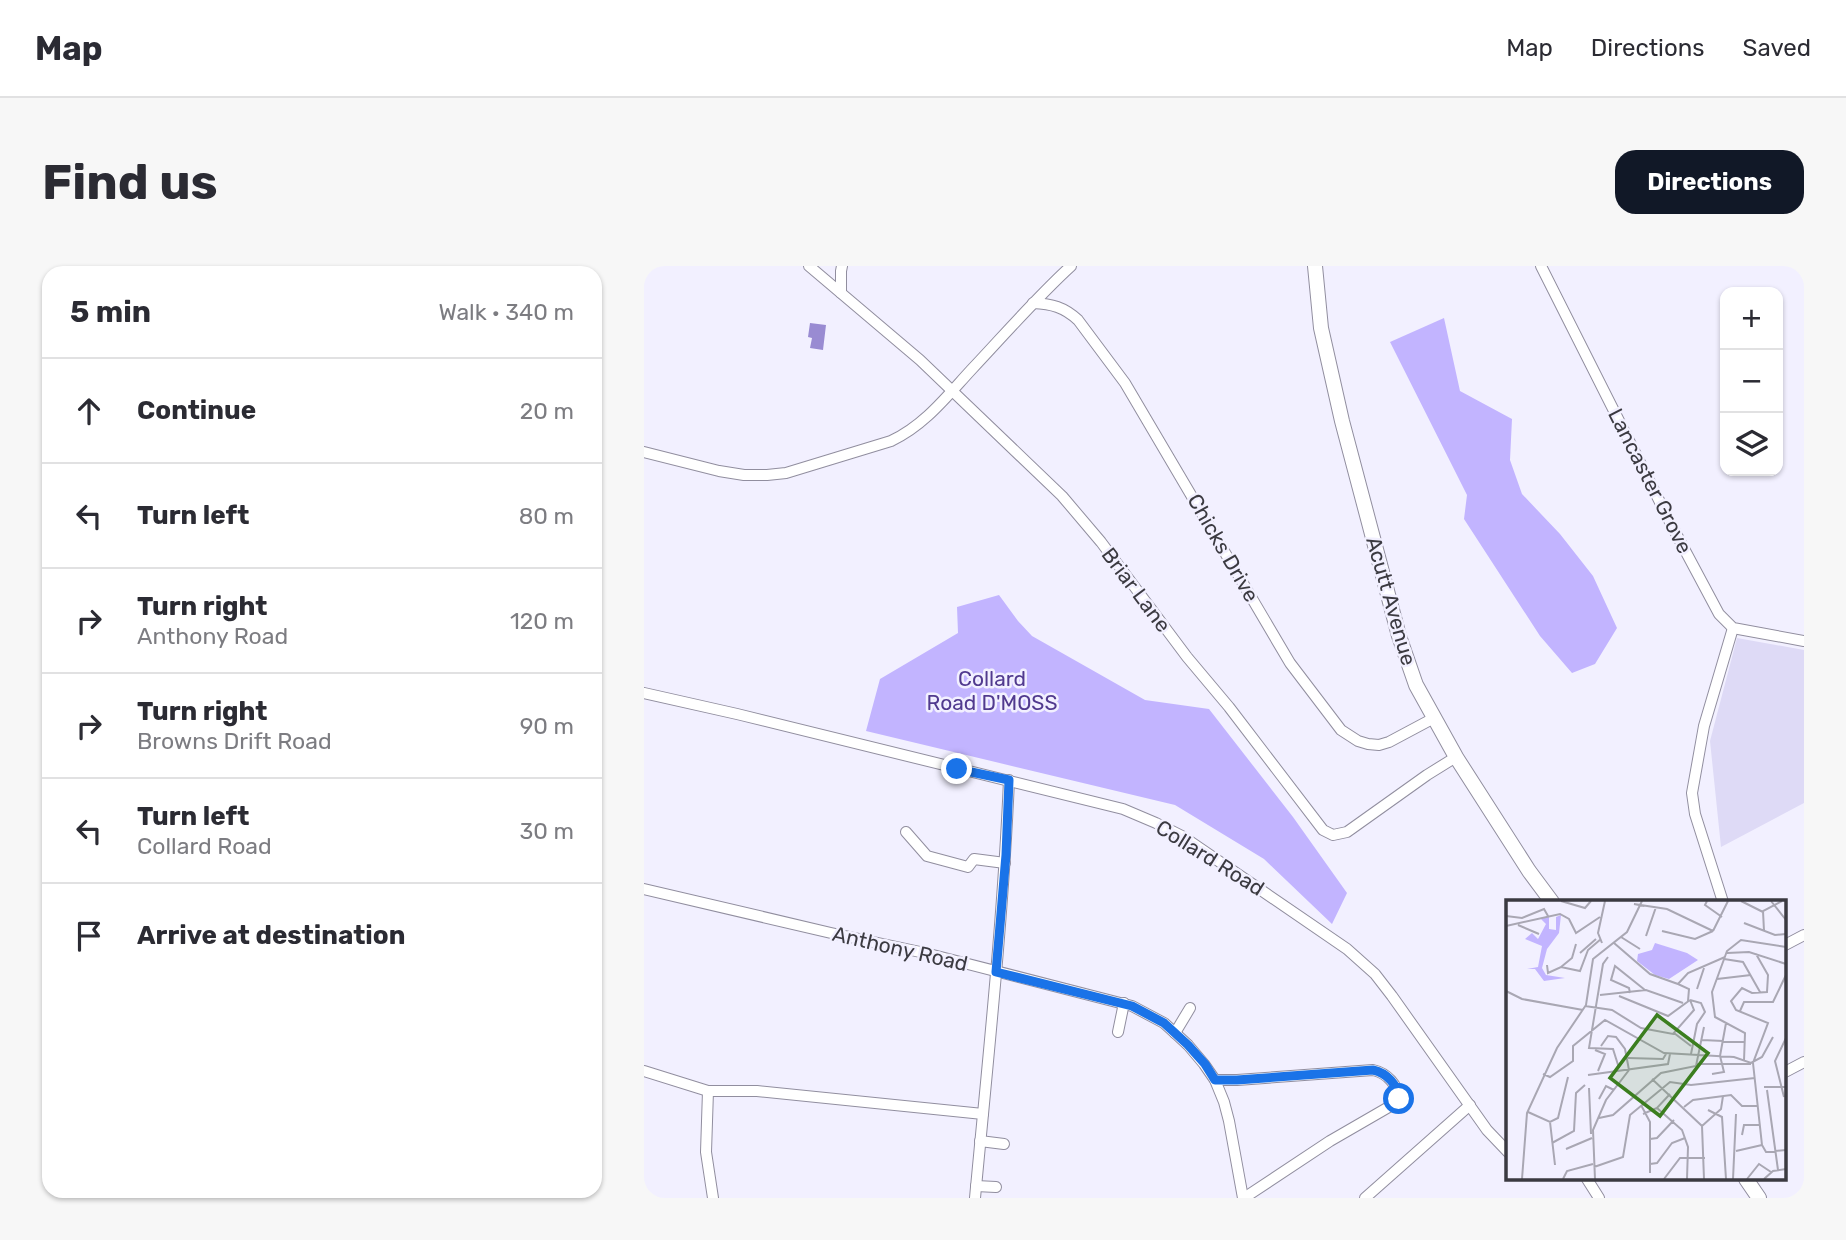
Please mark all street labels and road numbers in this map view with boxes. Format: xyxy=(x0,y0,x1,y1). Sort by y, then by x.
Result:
street label: Lancaster Grove xyxy=(1603,404,1698,557)
street label: Chicks Drive xyxy=(1182,489,1264,606)
street label: Acutt Avenue xyxy=(1361,534,1422,668)
street label: Briar Lane xyxy=(1097,543,1176,637)
street label: Collard Road xyxy=(1151,814,1269,901)
street label: Anthony Road xyxy=(830,921,970,976)

